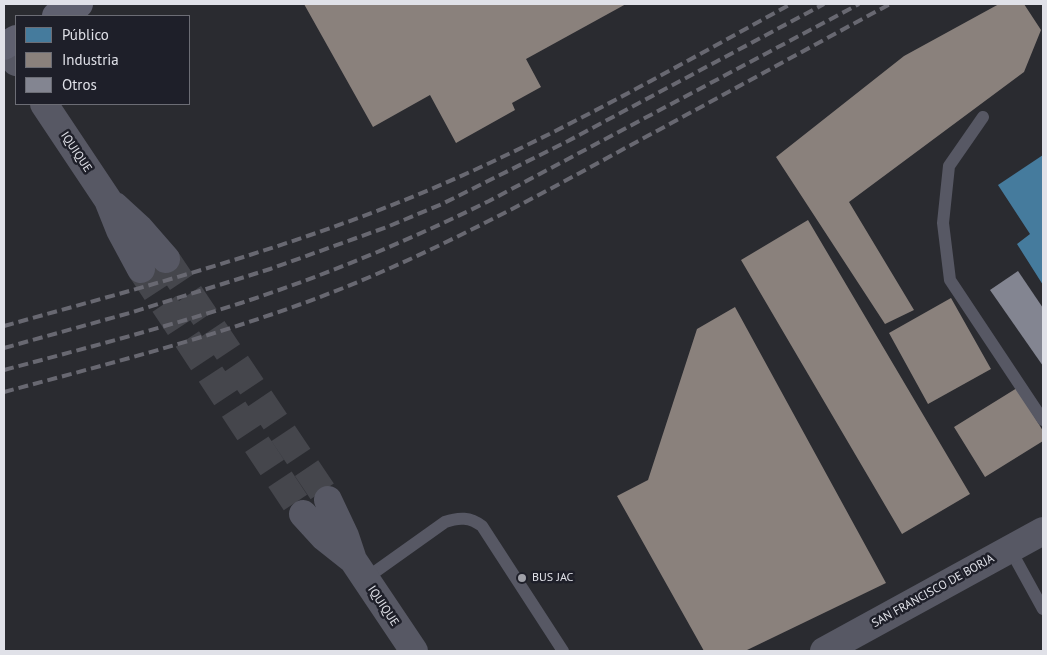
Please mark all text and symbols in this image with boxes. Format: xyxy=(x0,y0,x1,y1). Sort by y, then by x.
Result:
legend xyxy=(15,15,190,105)
text: Público xyxy=(62,25,109,44)
text: Industria xyxy=(62,50,119,69)
text: Otros xyxy=(62,75,97,94)
street label: IQUIQUE xyxy=(57,129,95,175)
street label: SAN FRANCISCO DE BORJA xyxy=(869,551,997,631)
place label: BUS JAC xyxy=(532,571,573,585)
marker: BUS JAC xyxy=(516,572,528,584)
street label: IQUIQUE xyxy=(364,583,402,629)

